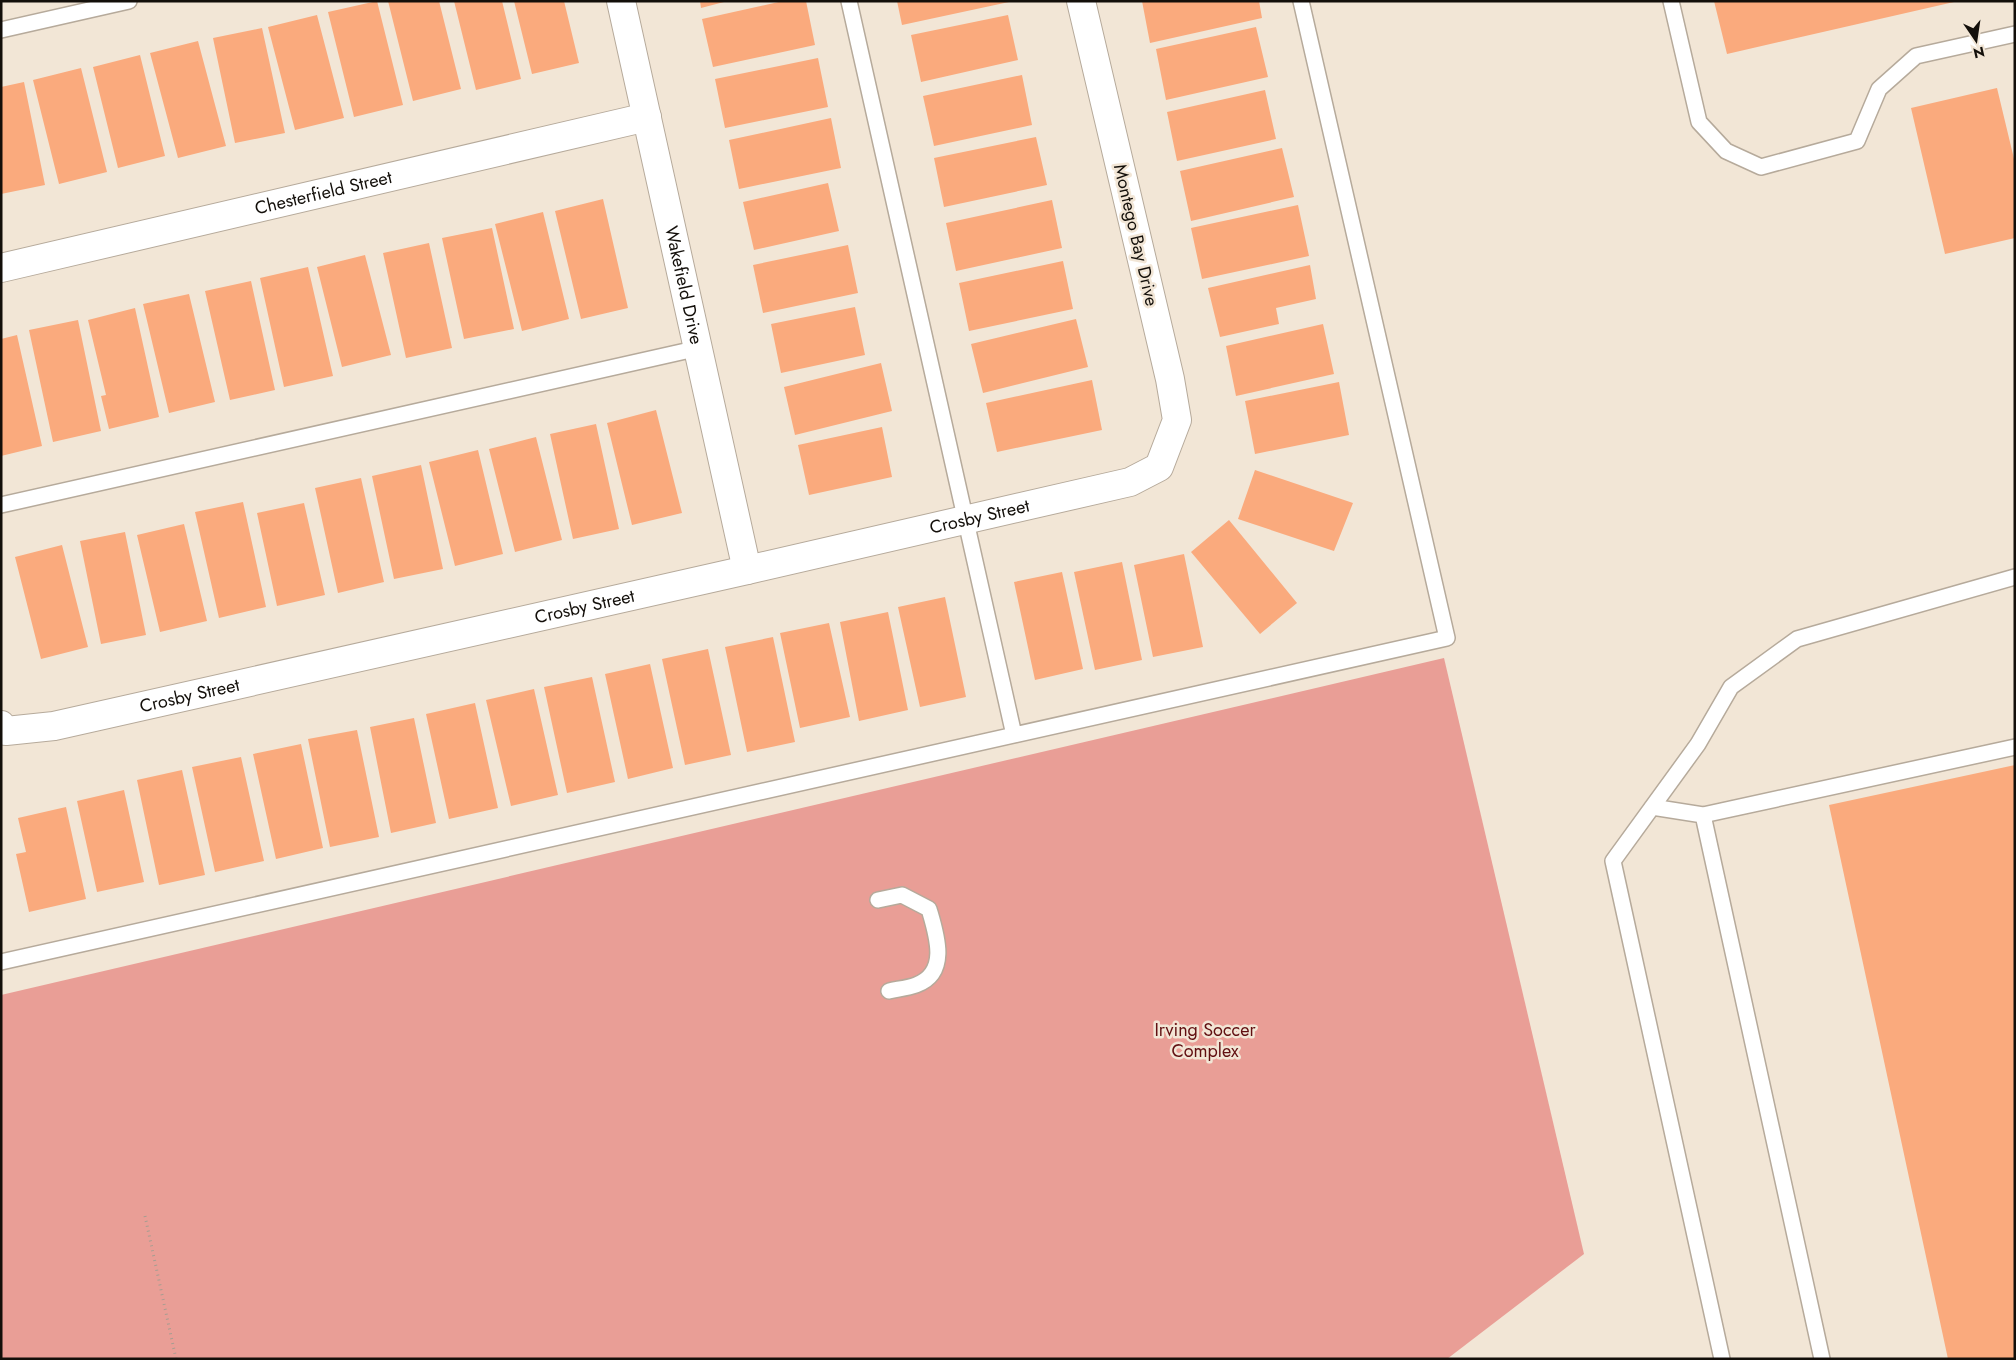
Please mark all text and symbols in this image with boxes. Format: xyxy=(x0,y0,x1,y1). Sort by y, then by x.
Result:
north arrow xyxy=(1951,15,2001,65)
text: N xyxy=(1971,42,1987,64)
street label: Montego Bay Drive xyxy=(1107,161,1165,309)
street label: Chesterfield Street xyxy=(252,164,395,221)
street label: Wakefield Drive xyxy=(658,223,710,347)
street label: Crosby Street xyxy=(927,492,1033,541)
street label: Crosby Street xyxy=(532,583,638,630)
street label: Crosby Street xyxy=(137,671,243,719)
park label: Irving Soccer Complex xyxy=(1154,1017,1256,1064)

